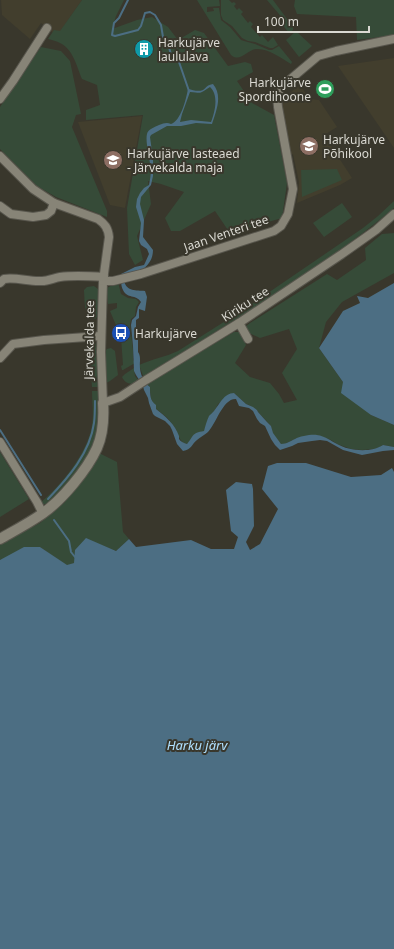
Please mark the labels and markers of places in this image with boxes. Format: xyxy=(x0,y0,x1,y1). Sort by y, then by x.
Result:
place label: Harkujärve laululava xyxy=(158,34,220,65)
building icon: Harkujärve laululava xyxy=(133,38,155,60)
place label: Harkujärve Spordihoone xyxy=(238,74,311,105)
sports icon: Harkujärve Spordihoone xyxy=(314,78,336,100)
place label: Harkujärve Põhikool xyxy=(323,131,385,162)
school or university icon: Harkujärve Põhikool xyxy=(298,135,320,157)
place label: Harkujärve lasteaed - Järvekalda maja xyxy=(127,145,240,176)
school or university icon: Harkujärve lasteaed - Järvekalda maja xyxy=(102,149,124,171)
bus stop icon: Harkujärve xyxy=(110,322,132,344)
place label: Harkujärve xyxy=(135,325,197,342)

